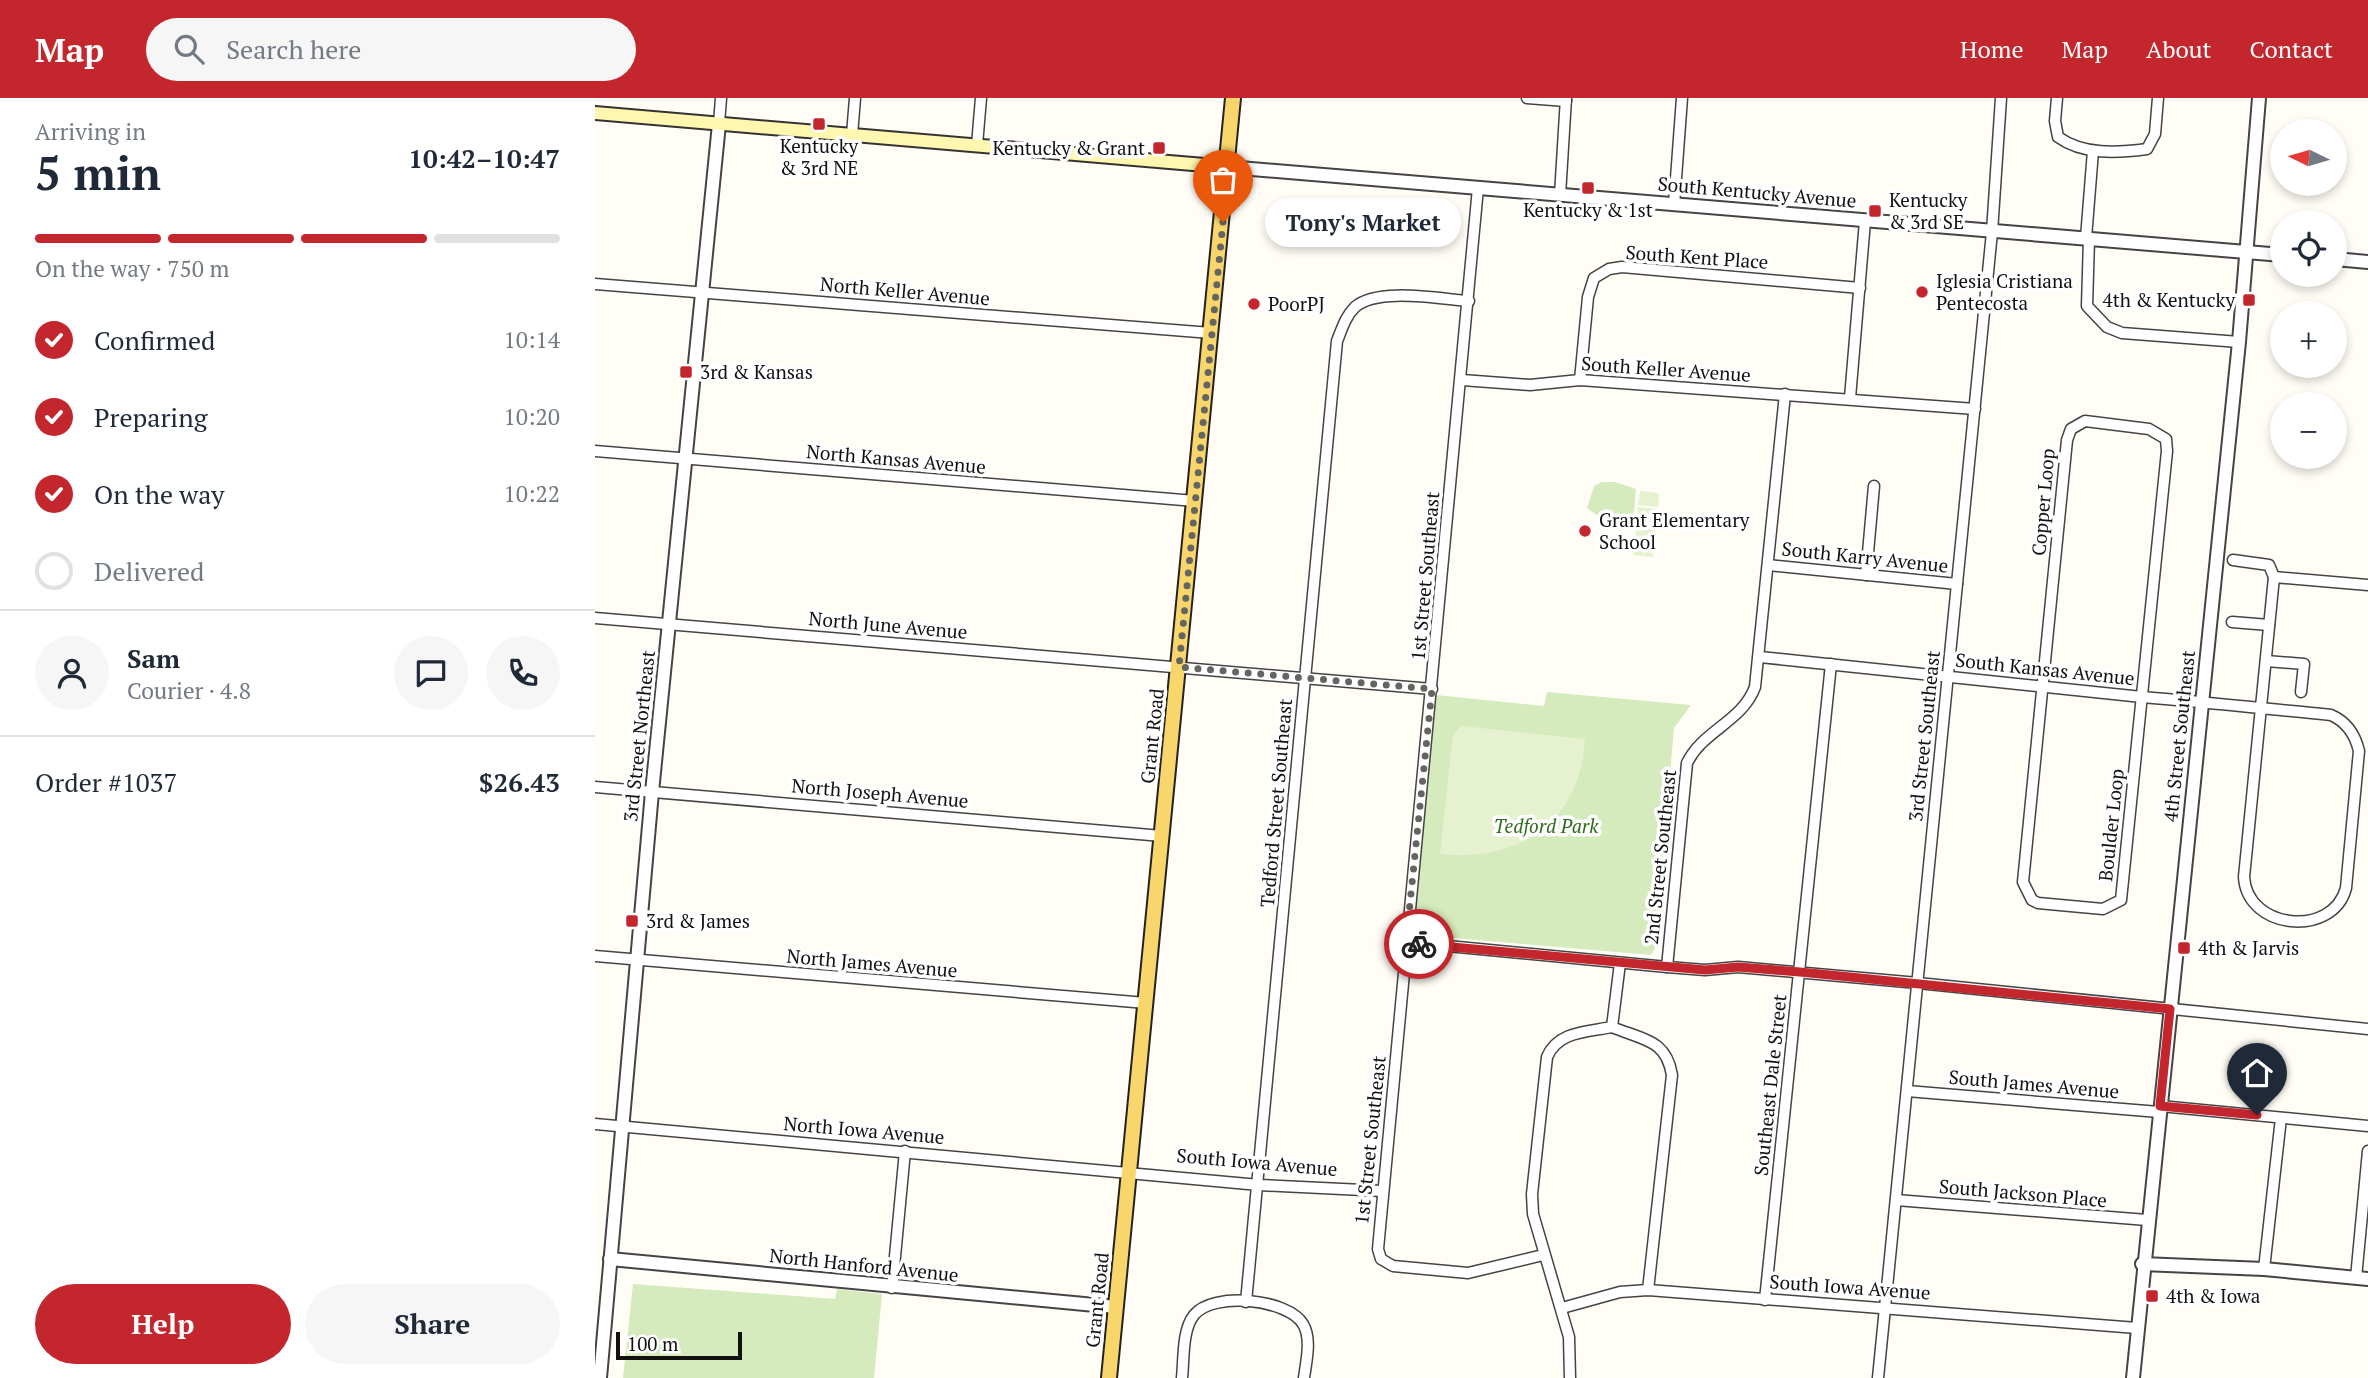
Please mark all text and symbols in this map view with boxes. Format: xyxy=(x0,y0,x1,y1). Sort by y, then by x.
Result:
search box xyxy=(146,18,636,81)
text: Map xyxy=(35,28,104,71)
icon: search xyxy=(170,30,208,68)
text: Search here xyxy=(226,32,361,66)
text: Home xyxy=(1960,33,2024,65)
text: Map xyxy=(2062,33,2108,65)
text: About xyxy=(2146,33,2212,65)
text: Contact xyxy=(2250,33,2333,65)
text: Arriving in xyxy=(35,116,146,147)
marker: Kentucky & 3rd NE xyxy=(811,116,827,132)
north arrow xyxy=(2270,119,2347,196)
map controls xyxy=(2270,119,2347,469)
place label: Kentucky & 3rd NE xyxy=(780,133,859,180)
place label: Kentucky & Grant xyxy=(993,135,1145,160)
marker: Kentucky & Grant xyxy=(1151,140,1167,156)
text: 10:42–10:47 xyxy=(408,141,560,175)
text: 5 min xyxy=(35,142,161,203)
pin xyxy=(1193,150,1253,222)
icon: bag xyxy=(1204,161,1242,199)
street label: South Kentucky Avenue xyxy=(1657,170,1857,213)
marker: Kentucky & 1st xyxy=(1580,180,1596,196)
place label: Kentucky & 3rd SE xyxy=(1889,187,1968,234)
place label: Kentucky & 1st xyxy=(1523,197,1653,222)
callout: Tony's Market xyxy=(1265,198,1461,246)
marker: Kentucky & 3rd SE xyxy=(1867,203,1883,219)
text: Tony's Market xyxy=(1285,207,1441,238)
button: locate xyxy=(2270,210,2347,287)
street label: South Kent Place xyxy=(1625,239,1769,274)
text: On the way · 750 m xyxy=(35,253,229,284)
place label: Iglesia Cristiana Pentecosta xyxy=(1936,268,2073,315)
street label: North Keller Avenue xyxy=(819,271,991,310)
marker: Iglesia Cristiana Pentecosta xyxy=(1914,284,1930,300)
place label: 4th & Kentucky xyxy=(2103,287,2235,312)
place label: PoorPJ xyxy=(1268,291,1325,316)
marker: 4th & Kentucky xyxy=(2241,292,2257,308)
marker: PoorPJ xyxy=(1246,296,1262,312)
button: + xyxy=(2270,301,2347,378)
icon: check xyxy=(35,321,73,359)
text: Confirmed xyxy=(94,323,215,357)
text: 10:14 xyxy=(503,324,560,355)
street label: South Keller Avenue xyxy=(1580,350,1752,387)
place label: 3rd & Kansas xyxy=(700,359,813,384)
marker: 3rd & Kansas xyxy=(678,364,694,380)
button: − xyxy=(2270,392,2347,469)
icon: check xyxy=(35,398,73,436)
text: Preparing xyxy=(94,400,207,434)
text: 10:20 xyxy=(503,401,560,432)
street label: North Kansas Avenue xyxy=(805,438,987,479)
street label: Copper Loop xyxy=(2025,447,2060,557)
icon: check xyxy=(35,475,73,513)
text: On the way xyxy=(94,477,225,511)
text: 10:22 xyxy=(503,478,560,509)
street label: 1st Street Southeast xyxy=(1405,490,1444,662)
place label: Grant Elementary School xyxy=(1599,507,1750,554)
marker: Grant Elementary School xyxy=(1577,523,1593,539)
street label: South Karry Avenue xyxy=(1781,535,1950,578)
text: Delivered xyxy=(94,554,204,588)
street label: North June Avenue xyxy=(808,605,968,644)
button: person xyxy=(35,636,109,710)
button: chat xyxy=(394,636,468,710)
button: phone xyxy=(486,636,560,710)
text: Sam xyxy=(127,641,180,675)
street label: South Kansas Avenue xyxy=(1954,647,2136,690)
street label: 3rd Street Northeast xyxy=(617,649,660,823)
street label: 3rd Street Southeast xyxy=(1902,649,1945,823)
street label: 4th Street Southeast xyxy=(2157,649,2200,823)
text: Courier · 4.8 xyxy=(127,675,251,706)
street label: Grant Road xyxy=(1134,687,1169,785)
street label: Tedford Street Southeast xyxy=(1254,698,1297,908)
text: Order #1037 xyxy=(35,765,177,799)
text: $26.43 xyxy=(479,765,560,799)
street label: Boulder Loop xyxy=(2092,767,2129,882)
street label: 2nd Street Southeast xyxy=(1638,768,1681,946)
street label: North Joseph Avenue xyxy=(790,772,970,813)
park label: Tedford Park xyxy=(1494,813,1599,838)
place label: 3rd & James xyxy=(646,908,750,933)
courier xyxy=(1384,909,1454,979)
marker: 3rd & James xyxy=(624,913,640,929)
icon: bike xyxy=(1400,925,1438,963)
place label: 4th & Jarvis xyxy=(2198,935,2299,960)
marker: 4th & Jarvis xyxy=(2176,940,2192,956)
street label: North James Avenue xyxy=(786,943,958,982)
street label: Southeast Dale Street xyxy=(1748,993,1791,1177)
pin xyxy=(2227,1043,2287,1115)
street label: 1st Street Southeast xyxy=(1348,1054,1391,1226)
icon: home xyxy=(2238,1054,2276,1092)
street label: South James Avenue xyxy=(1948,1064,2120,1103)
street label: North Iowa Avenue xyxy=(783,1110,946,1149)
street label: South Iowa Avenue xyxy=(1176,1142,1338,1181)
street label: South Jackson Place xyxy=(1938,1173,2108,1212)
street label: North Hanford Avenue xyxy=(768,1242,960,1287)
street label: Grant Road xyxy=(1079,1251,1114,1349)
street label: South Iowa Avenue xyxy=(1769,1268,1931,1305)
place label: 4th & Iowa xyxy=(2166,1283,2261,1308)
button: Help xyxy=(35,1284,291,1364)
button: Share xyxy=(305,1284,560,1364)
marker: 4th & Iowa xyxy=(2144,1288,2160,1304)
scale bar xyxy=(616,1329,742,1361)
text: 100 m xyxy=(627,1331,678,1356)

